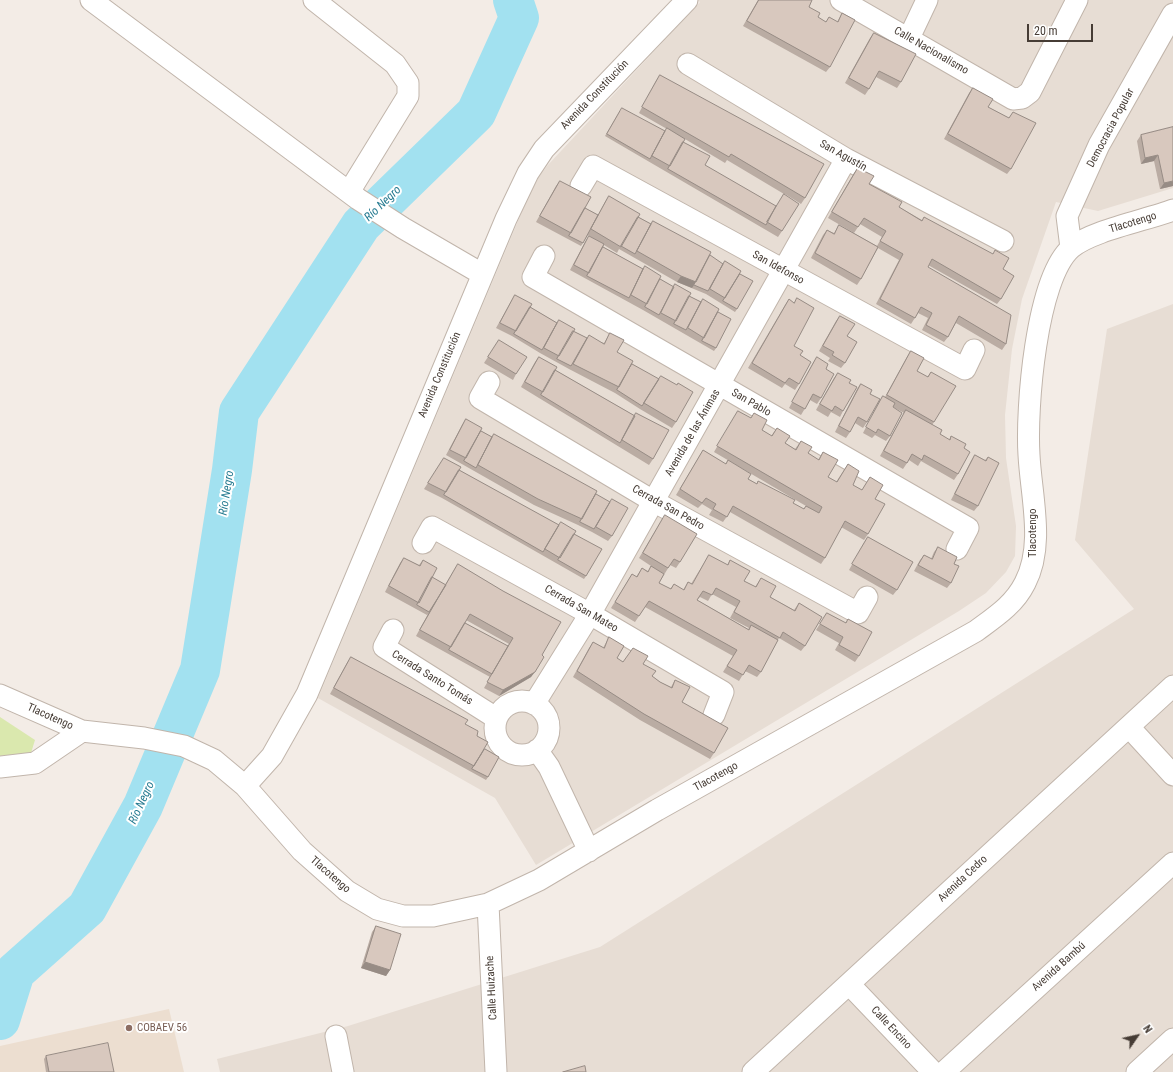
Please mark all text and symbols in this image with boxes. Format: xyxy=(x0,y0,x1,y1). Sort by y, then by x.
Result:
scale bar xyxy=(1029,16,1095,42)
street label: Calle Nacionalismo xyxy=(891,24,971,78)
text: 20 m xyxy=(1034,24,1058,38)
street label: Avenida Constitución xyxy=(558,57,632,133)
street label: Democracia Popular xyxy=(1085,86,1137,170)
street label: San Agustín xyxy=(817,138,869,174)
water label: Río Negro xyxy=(362,183,404,225)
street label: Tlacotengo xyxy=(1108,210,1158,236)
street label: San Idefonso xyxy=(750,248,806,288)
street label: Avenida Constitución xyxy=(416,330,464,420)
street label: San Pablo xyxy=(729,386,773,420)
street label: Avenida de las Ánimas xyxy=(663,387,723,479)
water label: Río Negro xyxy=(216,470,238,516)
street label: Cerrada San Pedro xyxy=(630,483,706,533)
street label: Tlacotengo xyxy=(1026,509,1040,557)
street label: Cerrada San Mateo xyxy=(542,583,620,635)
street label: Cerrada Santo Tomás xyxy=(389,648,475,708)
street label: Tlacotengo xyxy=(25,701,75,733)
street label: Tlacotengo xyxy=(691,759,741,795)
water label: Río Negro xyxy=(126,779,158,827)
street label: Avenida Cedro xyxy=(936,853,990,905)
street label: Tlacotengo xyxy=(307,854,353,896)
street label: Avenida Bambú xyxy=(1030,940,1088,994)
street label: Calle Huizache xyxy=(484,955,500,1021)
street label: Calle Encino xyxy=(868,1004,914,1052)
north arrow xyxy=(1117,1016,1157,1056)
place label: COBAEV 56 xyxy=(137,1021,187,1035)
marker: COBAEV 56 xyxy=(124,1023,134,1033)
text: N xyxy=(1140,1023,1155,1035)

